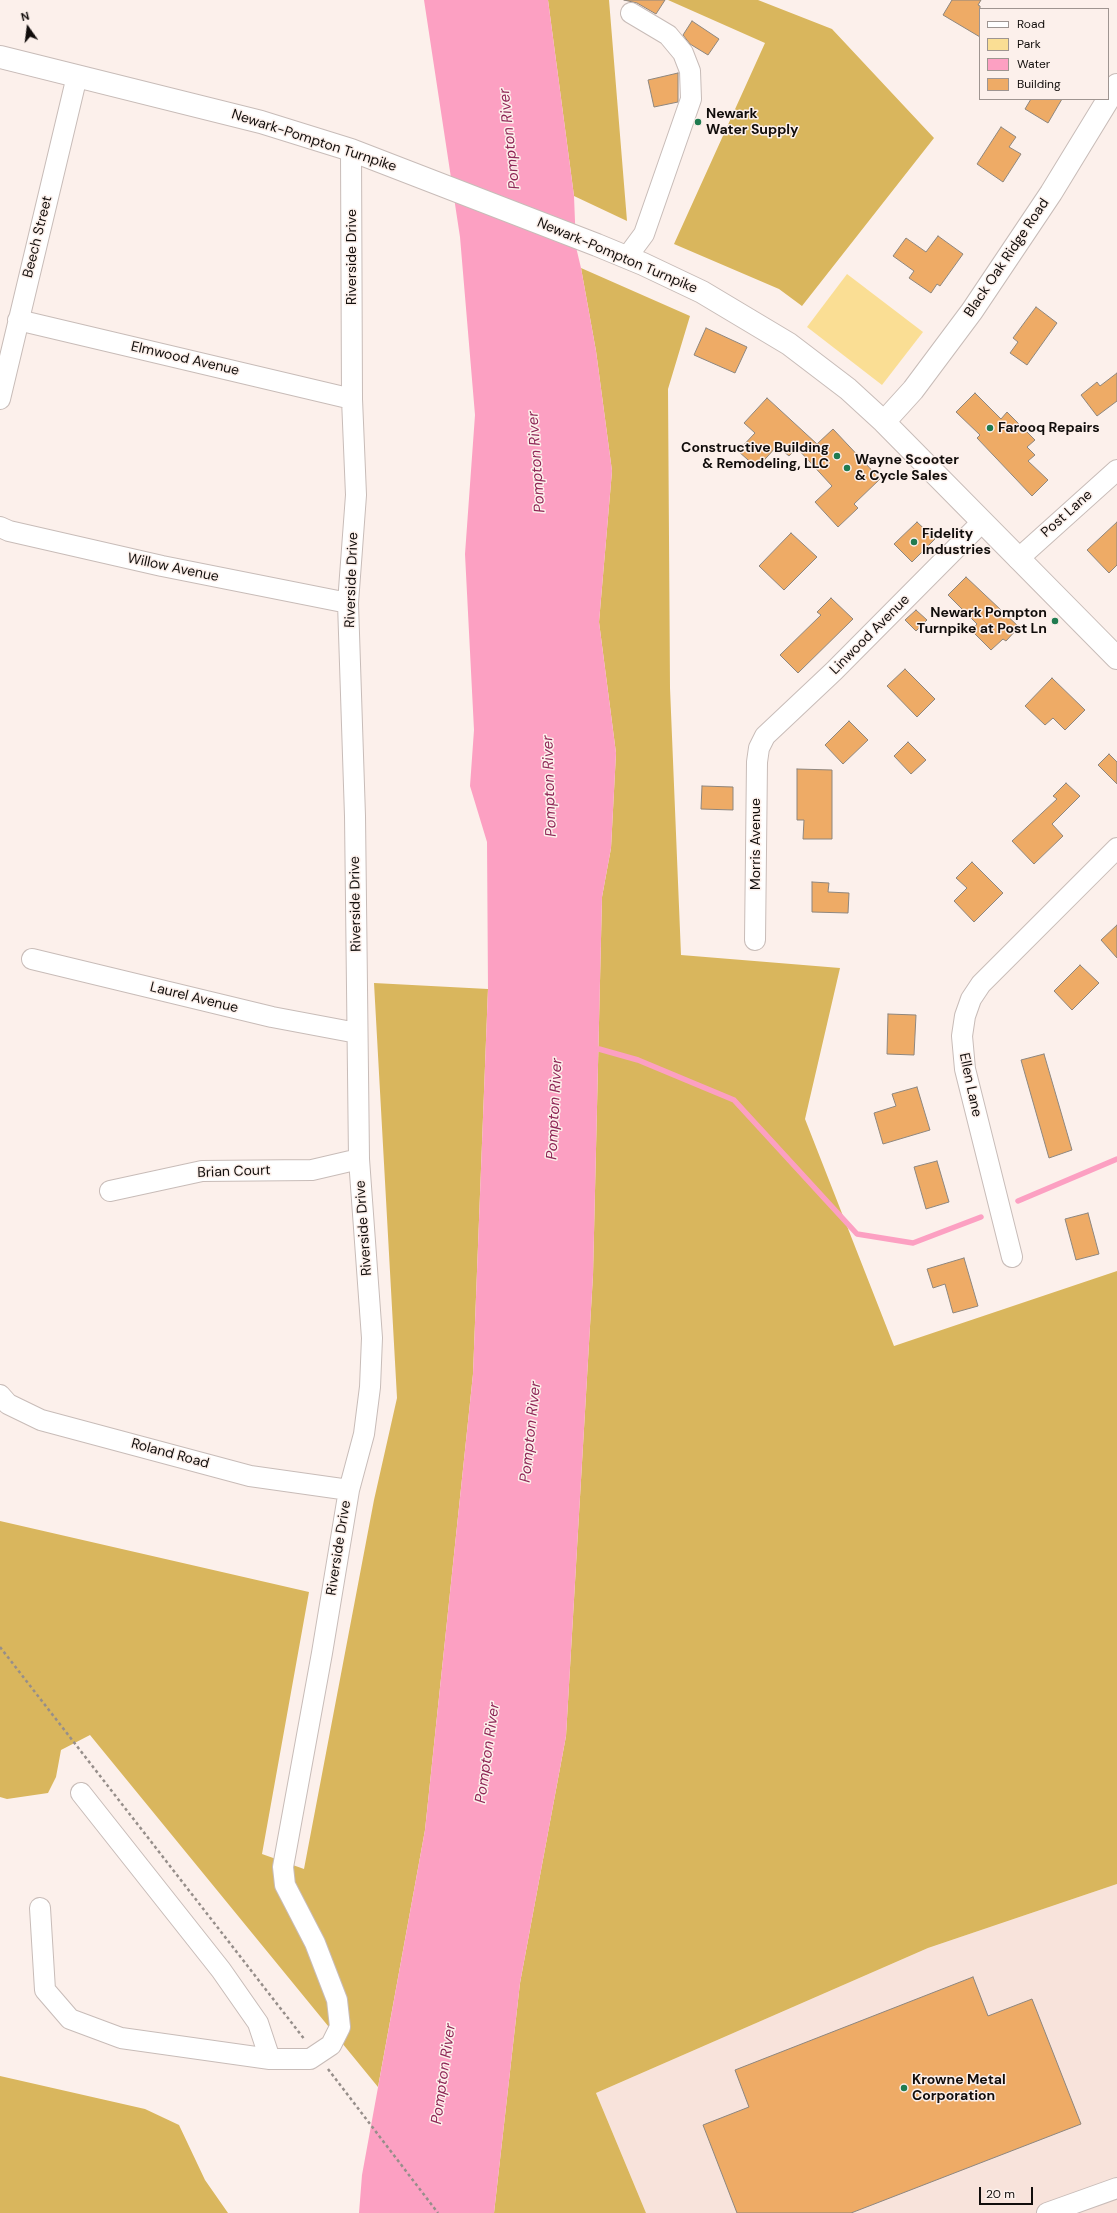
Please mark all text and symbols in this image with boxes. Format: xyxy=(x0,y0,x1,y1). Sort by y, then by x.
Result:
north arrow xyxy=(8,8,48,48)
legend xyxy=(979,8,1109,100)
text: N xyxy=(20,9,31,24)
text: Road xyxy=(1017,16,1045,32)
text: Park xyxy=(1017,36,1041,52)
text: Water xyxy=(1017,56,1050,72)
text: Building xyxy=(1017,76,1061,92)
water label: Pompton River xyxy=(496,88,524,190)
street label: Newark-Pompton Turnpike xyxy=(229,106,399,176)
place label: Newark Water Supply xyxy=(706,106,798,138)
marker: Newark Water Supply xyxy=(693,117,703,127)
street label: Beech Street xyxy=(20,194,56,280)
street label: Black Oak Ridge Road xyxy=(961,195,1053,321)
street label: Riverside Drive xyxy=(344,209,360,305)
street label: Newark-Pompton Turnpike xyxy=(534,215,700,297)
street label: Elmwood Avenue xyxy=(129,338,241,380)
water label: Pompton River xyxy=(524,411,550,513)
place label: Farooq Repairs xyxy=(998,420,1100,436)
marker: Farooq Repairs xyxy=(985,423,995,433)
place label: Constructive Building & Remodeling, LLC xyxy=(681,440,829,472)
marker: Constructive Building & Remodeling, LLC xyxy=(832,451,842,461)
place label: Wayne Scooter & Cycle Sales xyxy=(855,452,959,484)
marker: Wayne Scooter & Cycle Sales xyxy=(842,463,852,473)
street label: Post Lane xyxy=(1038,487,1096,541)
place label: Fidelity Industries xyxy=(922,526,991,558)
street label: Riverside Drive xyxy=(342,532,362,628)
marker: Fidelity Industries xyxy=(909,537,919,547)
street label: Willow Avenue xyxy=(126,550,220,586)
street label: Linwood Avenue xyxy=(827,592,913,678)
place label: Newark Pompton Turnpike at Post Ln xyxy=(917,605,1047,638)
marker: Newark Pompton Turnpike at Post Ln xyxy=(1050,616,1060,626)
water label: Pompton River xyxy=(539,735,561,837)
street label: Morris Avenue xyxy=(748,798,764,890)
street label: Riverside Drive xyxy=(347,856,365,952)
street label: Laurel Avenue xyxy=(148,979,240,1017)
street label: Ellen Lane xyxy=(955,1052,985,1118)
water label: Pompton River xyxy=(543,1058,567,1160)
street label: Brian Court xyxy=(197,1162,271,1182)
street label: Riverside Drive xyxy=(352,1180,376,1276)
water label: Pompton River xyxy=(517,1381,545,1483)
street label: Roland Road xyxy=(129,1436,211,1472)
street label: Riverside Drive xyxy=(323,1499,355,1597)
water label: Pompton River xyxy=(472,1701,504,1805)
water label: Pompton River xyxy=(428,2022,460,2126)
place label: Krowne Metal Corporation xyxy=(912,2072,1006,2104)
marker: Krowne Metal Corporation xyxy=(899,2083,909,2093)
scale bar xyxy=(981,2179,1035,2205)
text: 20 m xyxy=(986,2186,1015,2202)

